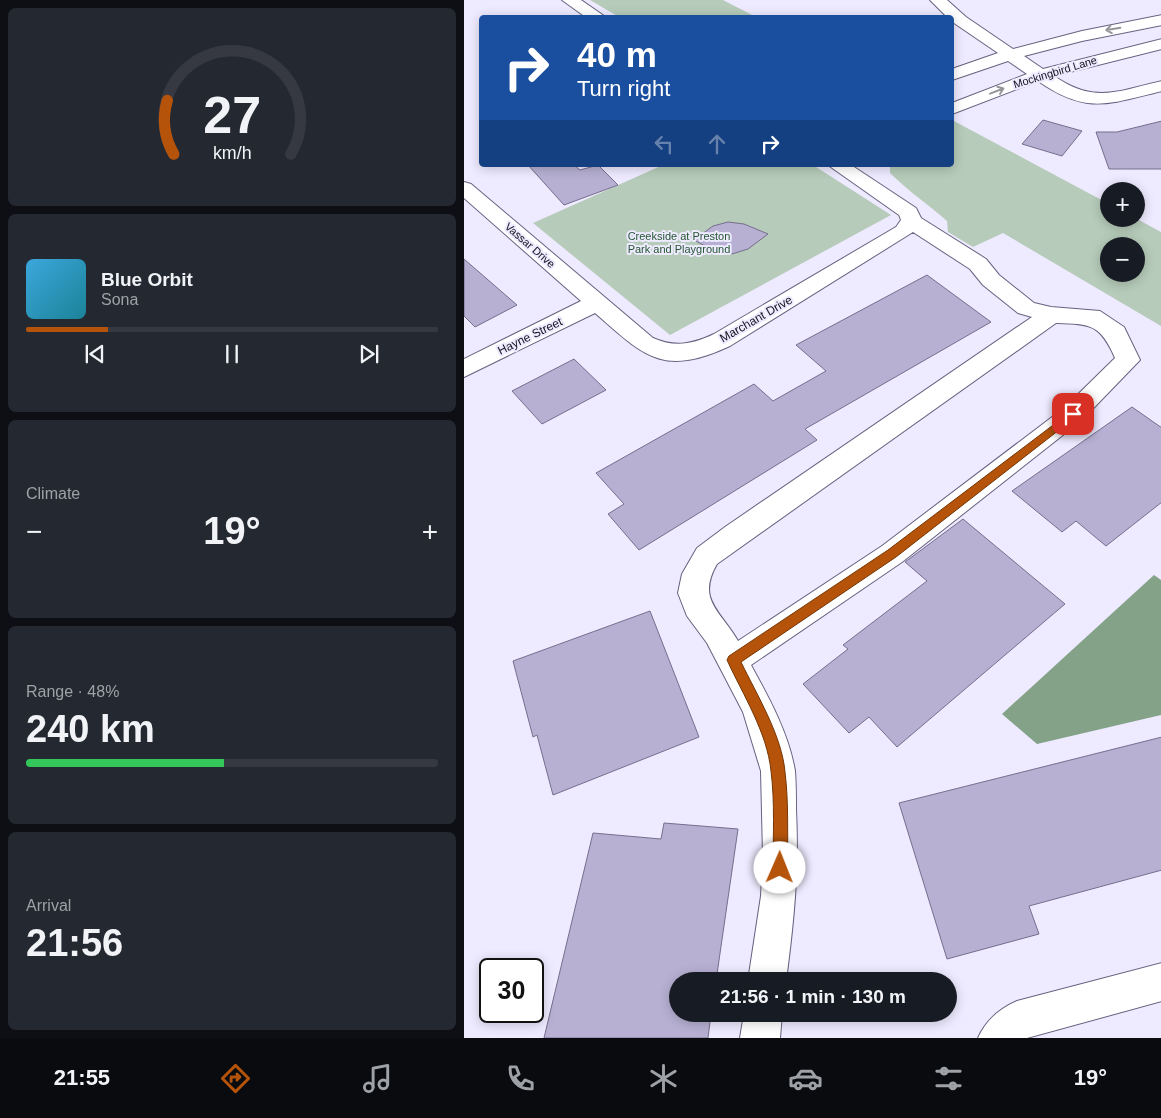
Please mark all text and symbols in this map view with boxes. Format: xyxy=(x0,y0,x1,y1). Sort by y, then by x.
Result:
one-way arrow xyxy=(1106,24,1122,34)
icon: right xyxy=(494,35,559,100)
text: 40 m xyxy=(577,35,657,74)
street label: Mockingbird Lane xyxy=(1012,54,1098,90)
text: Turn right xyxy=(577,76,670,101)
text: 27 xyxy=(203,86,261,144)
one-way arrow xyxy=(989,86,1004,95)
icon: left xyxy=(650,130,678,158)
icon: ahead xyxy=(703,130,731,158)
icon: right xyxy=(756,130,784,158)
text: km/h xyxy=(213,143,251,163)
map controls xyxy=(1100,182,1145,282)
button: + xyxy=(1100,182,1145,227)
street label: Vassar Drive xyxy=(503,220,557,270)
park label: Creekside at Preston Park and Playground xyxy=(628,230,730,255)
button: − xyxy=(1100,237,1145,282)
text: Blue Orbit xyxy=(101,269,193,290)
text: Sona xyxy=(101,291,138,308)
street label: Marchant Drive xyxy=(717,292,795,345)
street label: Hayne Street xyxy=(495,314,565,358)
icon: previous xyxy=(81,340,109,368)
icon: pause xyxy=(218,340,246,368)
icon: next xyxy=(355,340,383,368)
pin xyxy=(1052,393,1094,435)
icon: arrive xyxy=(1059,400,1087,428)
text: Climate xyxy=(26,485,80,502)
text: 19° xyxy=(203,510,261,552)
text: − xyxy=(26,516,42,547)
text: + xyxy=(422,516,438,547)
text: Range · 48% xyxy=(26,683,119,700)
text: 240 km xyxy=(26,708,155,750)
position arrow xyxy=(753,841,805,893)
text: Arrival xyxy=(26,897,71,914)
text: 21:56 xyxy=(26,922,123,964)
speed limit sign: 30 xyxy=(479,958,544,1023)
text: 21:56 · 1 min · 130 m xyxy=(720,986,906,1007)
icon: directions xyxy=(218,1061,253,1096)
icon: music xyxy=(360,1061,395,1096)
icon: phone xyxy=(503,1061,538,1096)
icon: climate xyxy=(646,1061,681,1096)
icon: car xyxy=(788,1061,823,1096)
icon: filters xyxy=(931,1061,966,1096)
text: 21:55 xyxy=(54,1065,110,1090)
text: 19° xyxy=(1074,1065,1107,1090)

